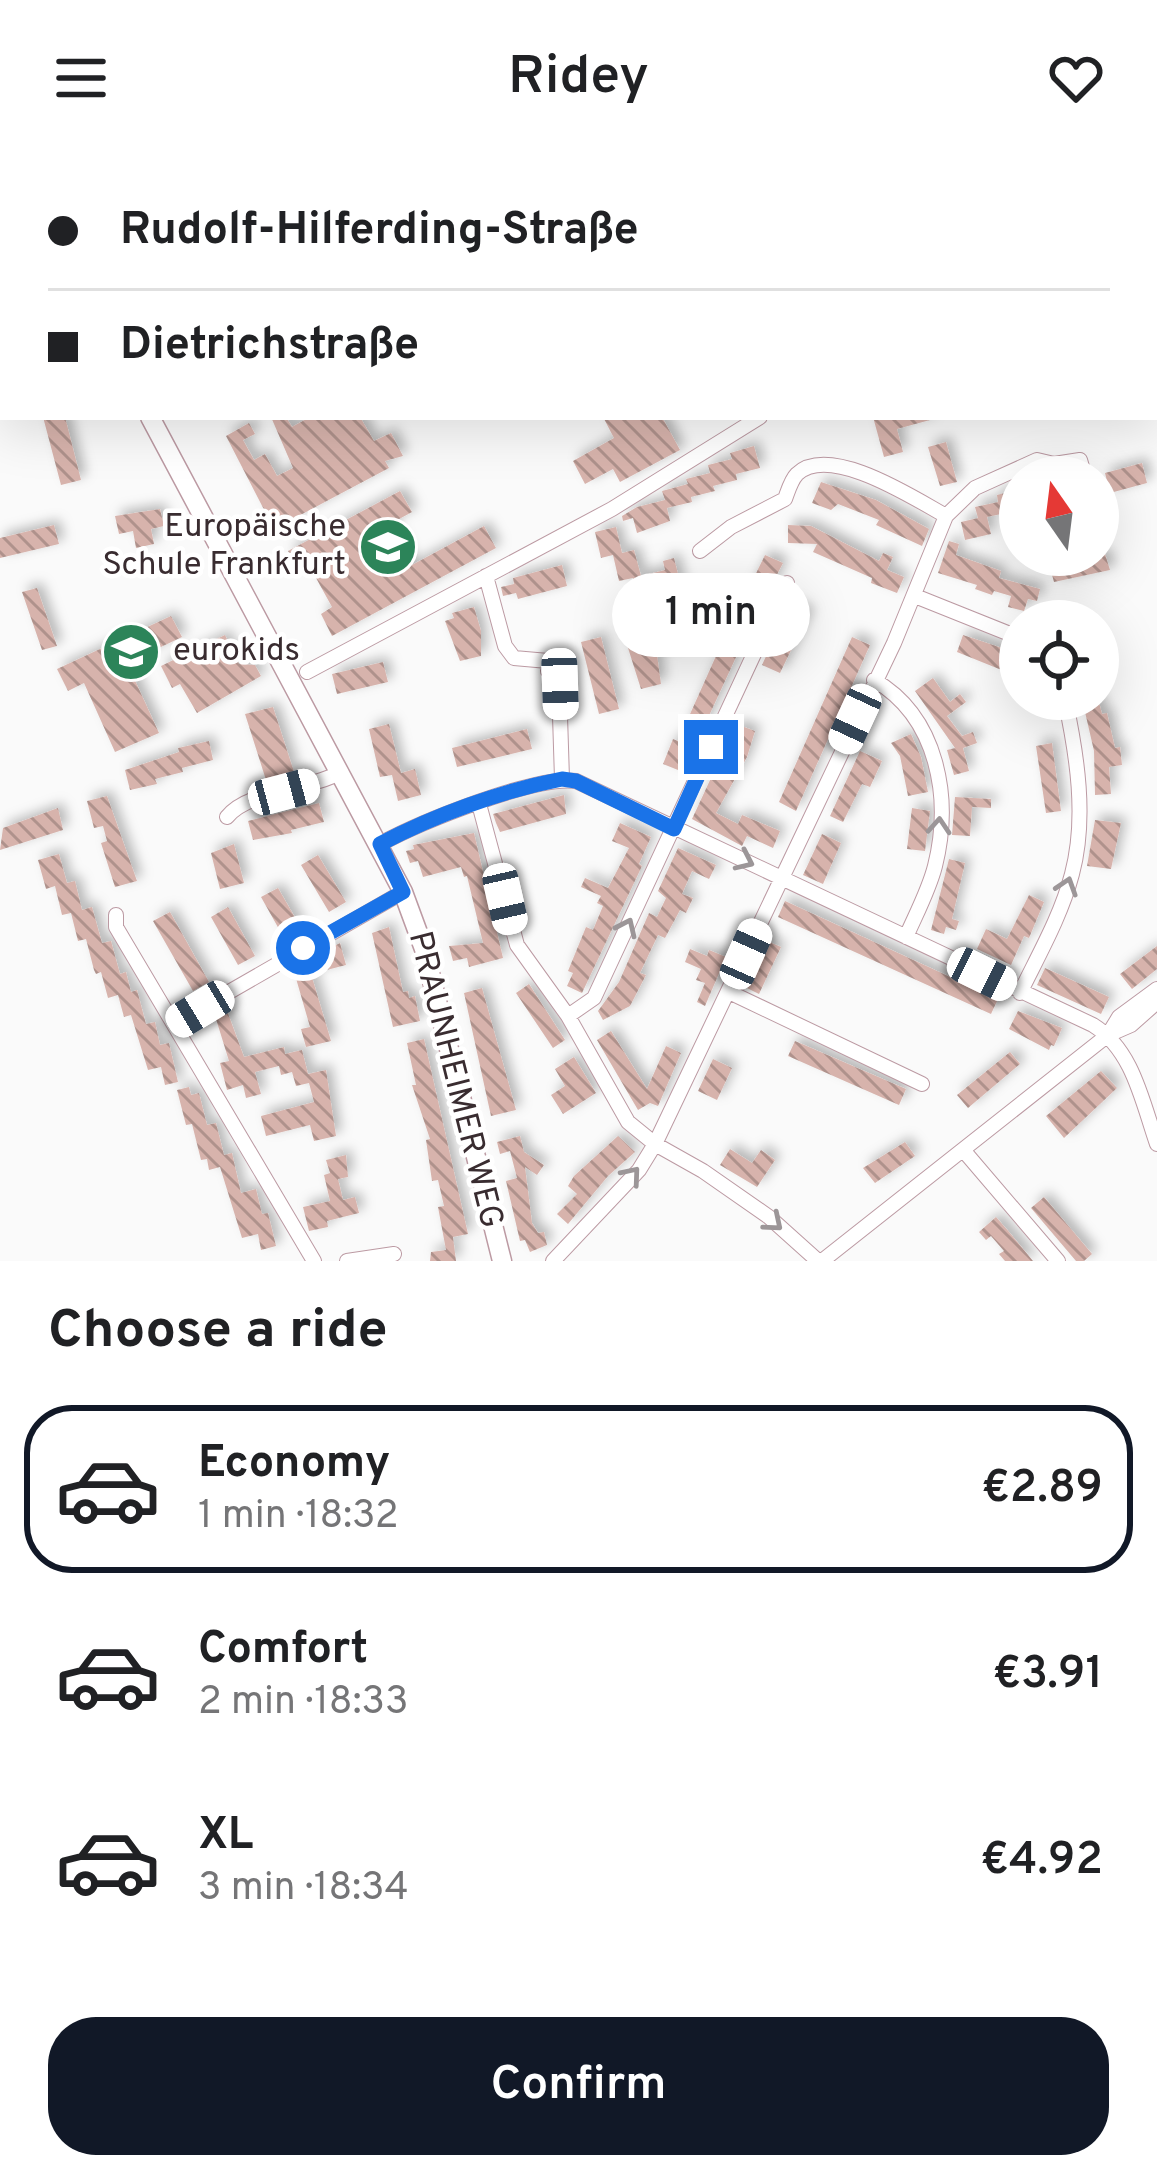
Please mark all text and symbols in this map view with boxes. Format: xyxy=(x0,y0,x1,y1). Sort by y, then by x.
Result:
text: Ridey xyxy=(508,44,649,113)
icon: menu xyxy=(48,45,114,111)
icon: heart xyxy=(1043,45,1109,111)
text: Rudolf-Hilferding-Straße xyxy=(120,203,639,260)
text: Dietrichstraße xyxy=(120,318,419,375)
north arrow xyxy=(999,456,1119,576)
map controls xyxy=(999,456,1119,720)
place label: Europäische Schule Frankfurt xyxy=(102,507,346,587)
school or university icon: Europäische Schule Frankfurt xyxy=(357,516,419,578)
callout: 1 min xyxy=(612,573,810,657)
text: 1 min xyxy=(665,590,757,639)
button: locate xyxy=(999,600,1119,720)
school or university icon: eurokids xyxy=(100,621,162,683)
place label: eurokids xyxy=(173,631,300,673)
car xyxy=(541,647,579,721)
car xyxy=(823,679,887,759)
route end xyxy=(684,720,738,774)
car xyxy=(245,765,323,819)
one-way arrow xyxy=(926,816,951,835)
one-way arrow xyxy=(732,847,754,870)
car xyxy=(479,860,531,938)
one-way arrow xyxy=(1053,876,1078,897)
car xyxy=(715,914,777,994)
one-way arrow xyxy=(613,918,636,940)
route start xyxy=(276,921,330,975)
street label: PRAUNHEIMER WEG xyxy=(397,927,511,1233)
car xyxy=(942,942,1022,1006)
car xyxy=(160,975,240,1043)
one-way arrow xyxy=(618,1167,640,1189)
one-way arrow xyxy=(760,1208,782,1230)
text: Choose a ride xyxy=(48,1298,388,1367)
icon: car xyxy=(54,1435,162,1543)
text: Economy xyxy=(198,1436,390,1493)
text: €2.89 xyxy=(981,1461,1103,1518)
text: 1 min · 18:32 xyxy=(198,1493,399,1542)
icon: car xyxy=(54,1621,162,1729)
text: Comfort xyxy=(198,1622,368,1679)
text: €3.91 xyxy=(993,1647,1103,1704)
text: 2 min · 18:33 xyxy=(198,1679,408,1728)
icon: car xyxy=(54,1807,162,1915)
text: XL xyxy=(198,1808,253,1865)
text: €4.92 xyxy=(981,1833,1103,1890)
text: 3 min · 18:34 xyxy=(198,1865,409,1914)
button: Confirm xyxy=(48,2017,1109,2155)

